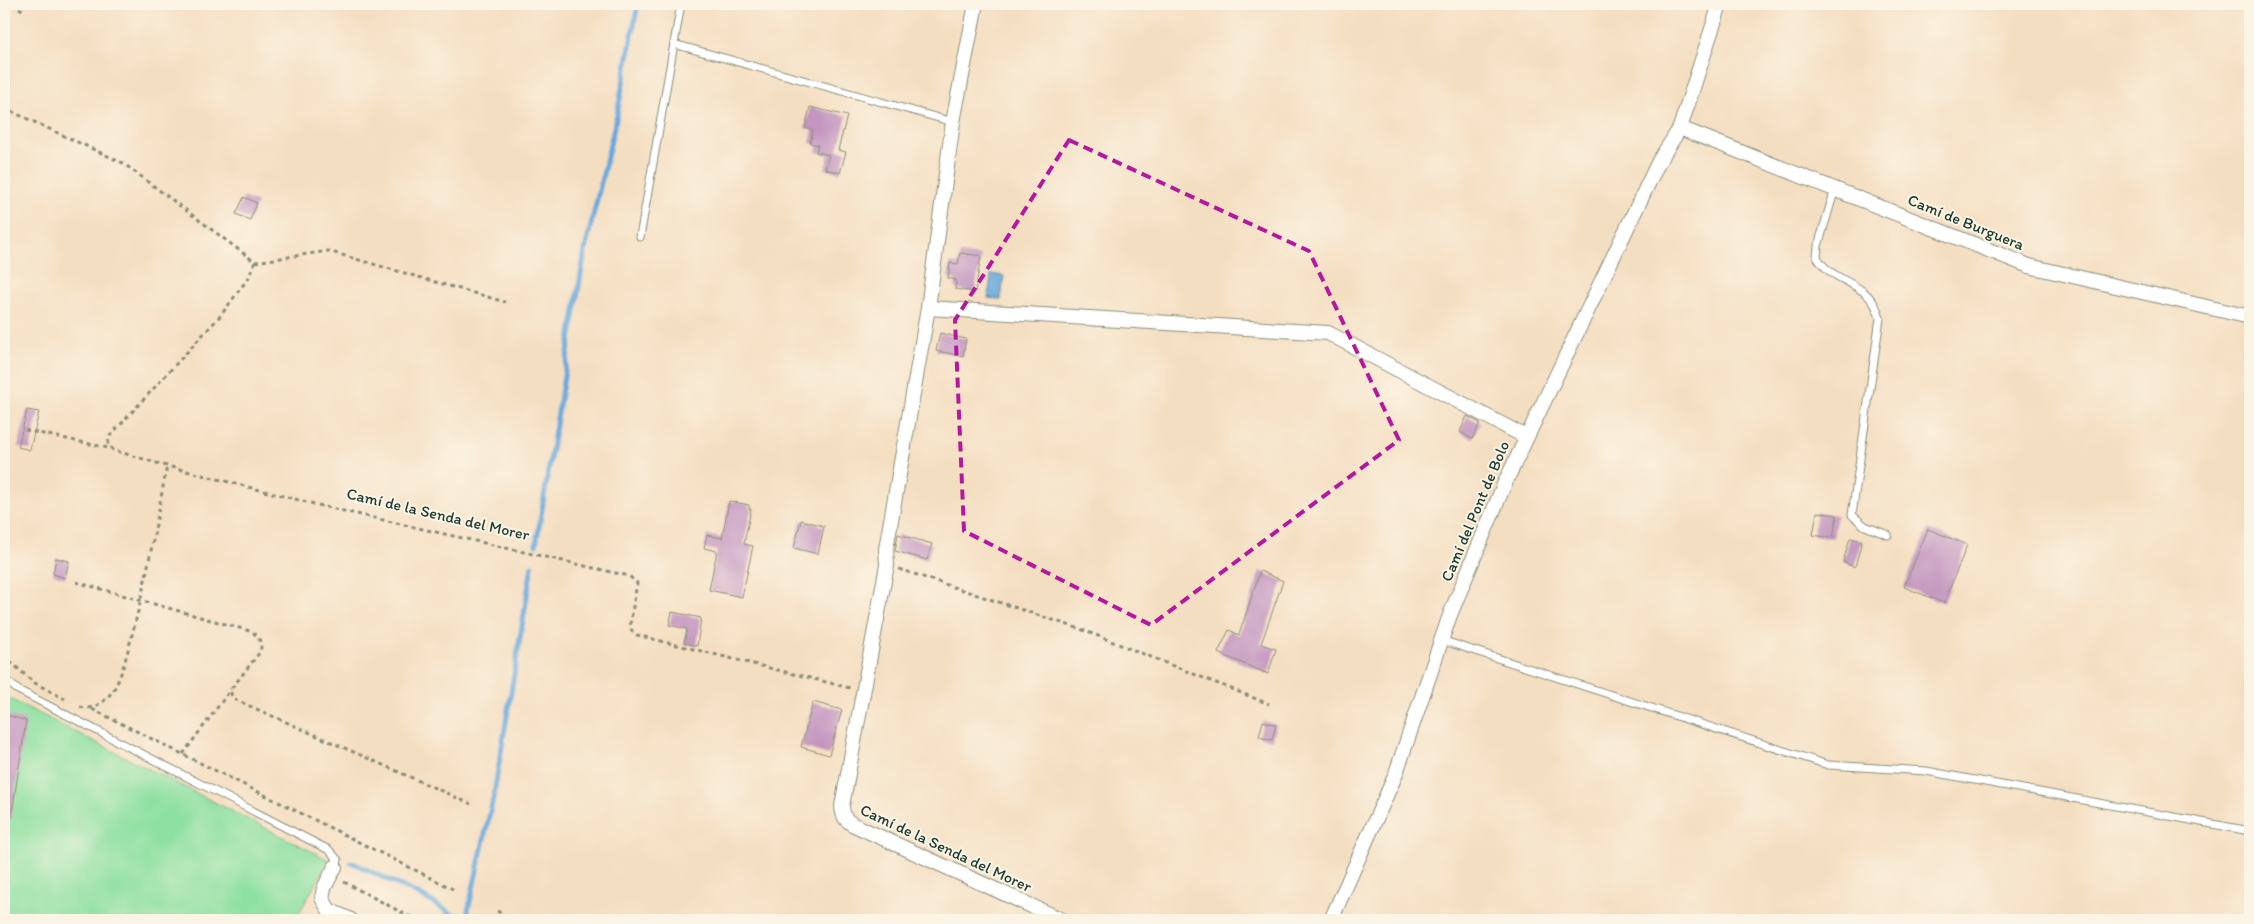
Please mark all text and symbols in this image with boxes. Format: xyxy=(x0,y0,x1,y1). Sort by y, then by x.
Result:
street label: Camí de Burguera xyxy=(1905,190,2028,254)
street label: Camí del Pont de Bolo xyxy=(1437,438,1513,584)
street label: Camí de la Senda del Morer xyxy=(345,484,532,544)
street label: Camí de la Senda del Morer xyxy=(857,800,1035,896)

